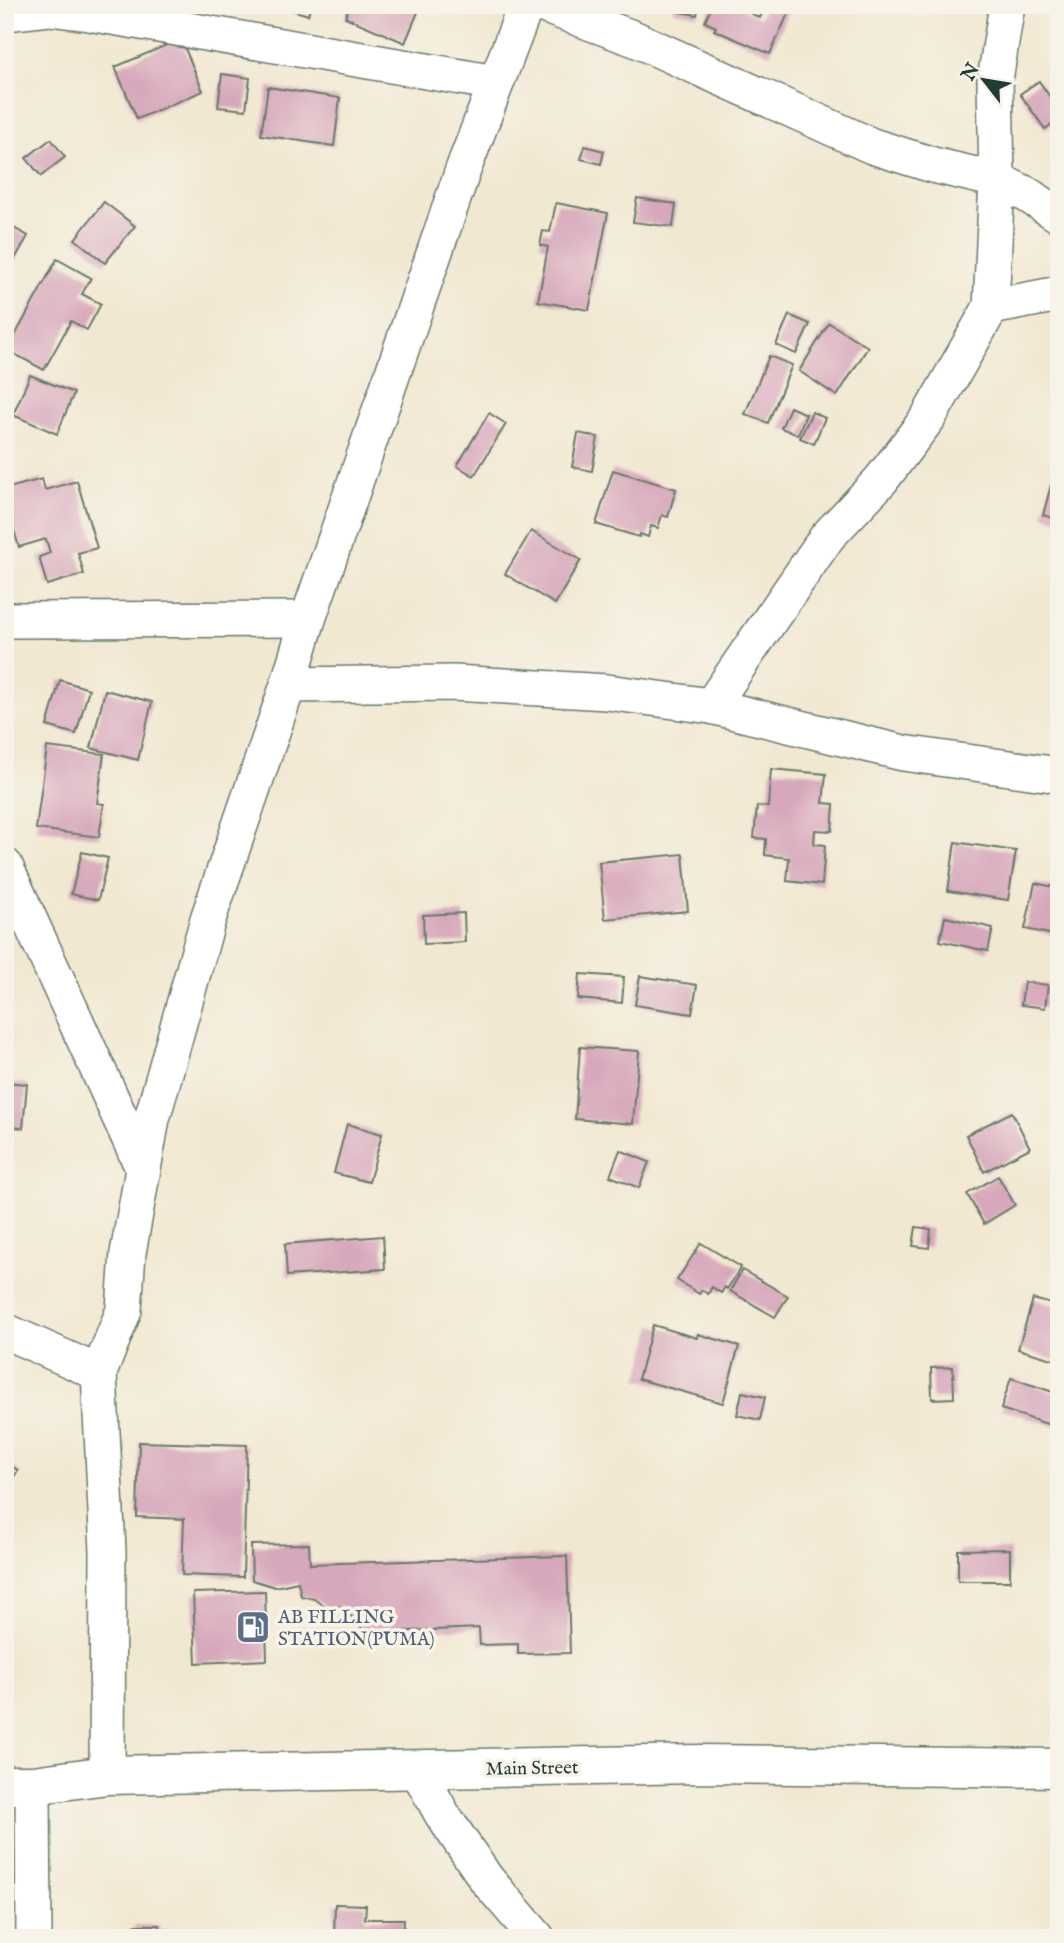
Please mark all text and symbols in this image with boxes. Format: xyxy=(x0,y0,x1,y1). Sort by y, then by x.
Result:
north arrow xyxy=(948,46,1018,116)
text: N xyxy=(956,59,986,86)
place label: AB FILLING STATION(PUMA) xyxy=(277,1606,435,1652)
fuel station icon: AB FILLING STATION(PUMA) xyxy=(234,1608,272,1646)
street label: Main Street xyxy=(486,1756,579,1782)

